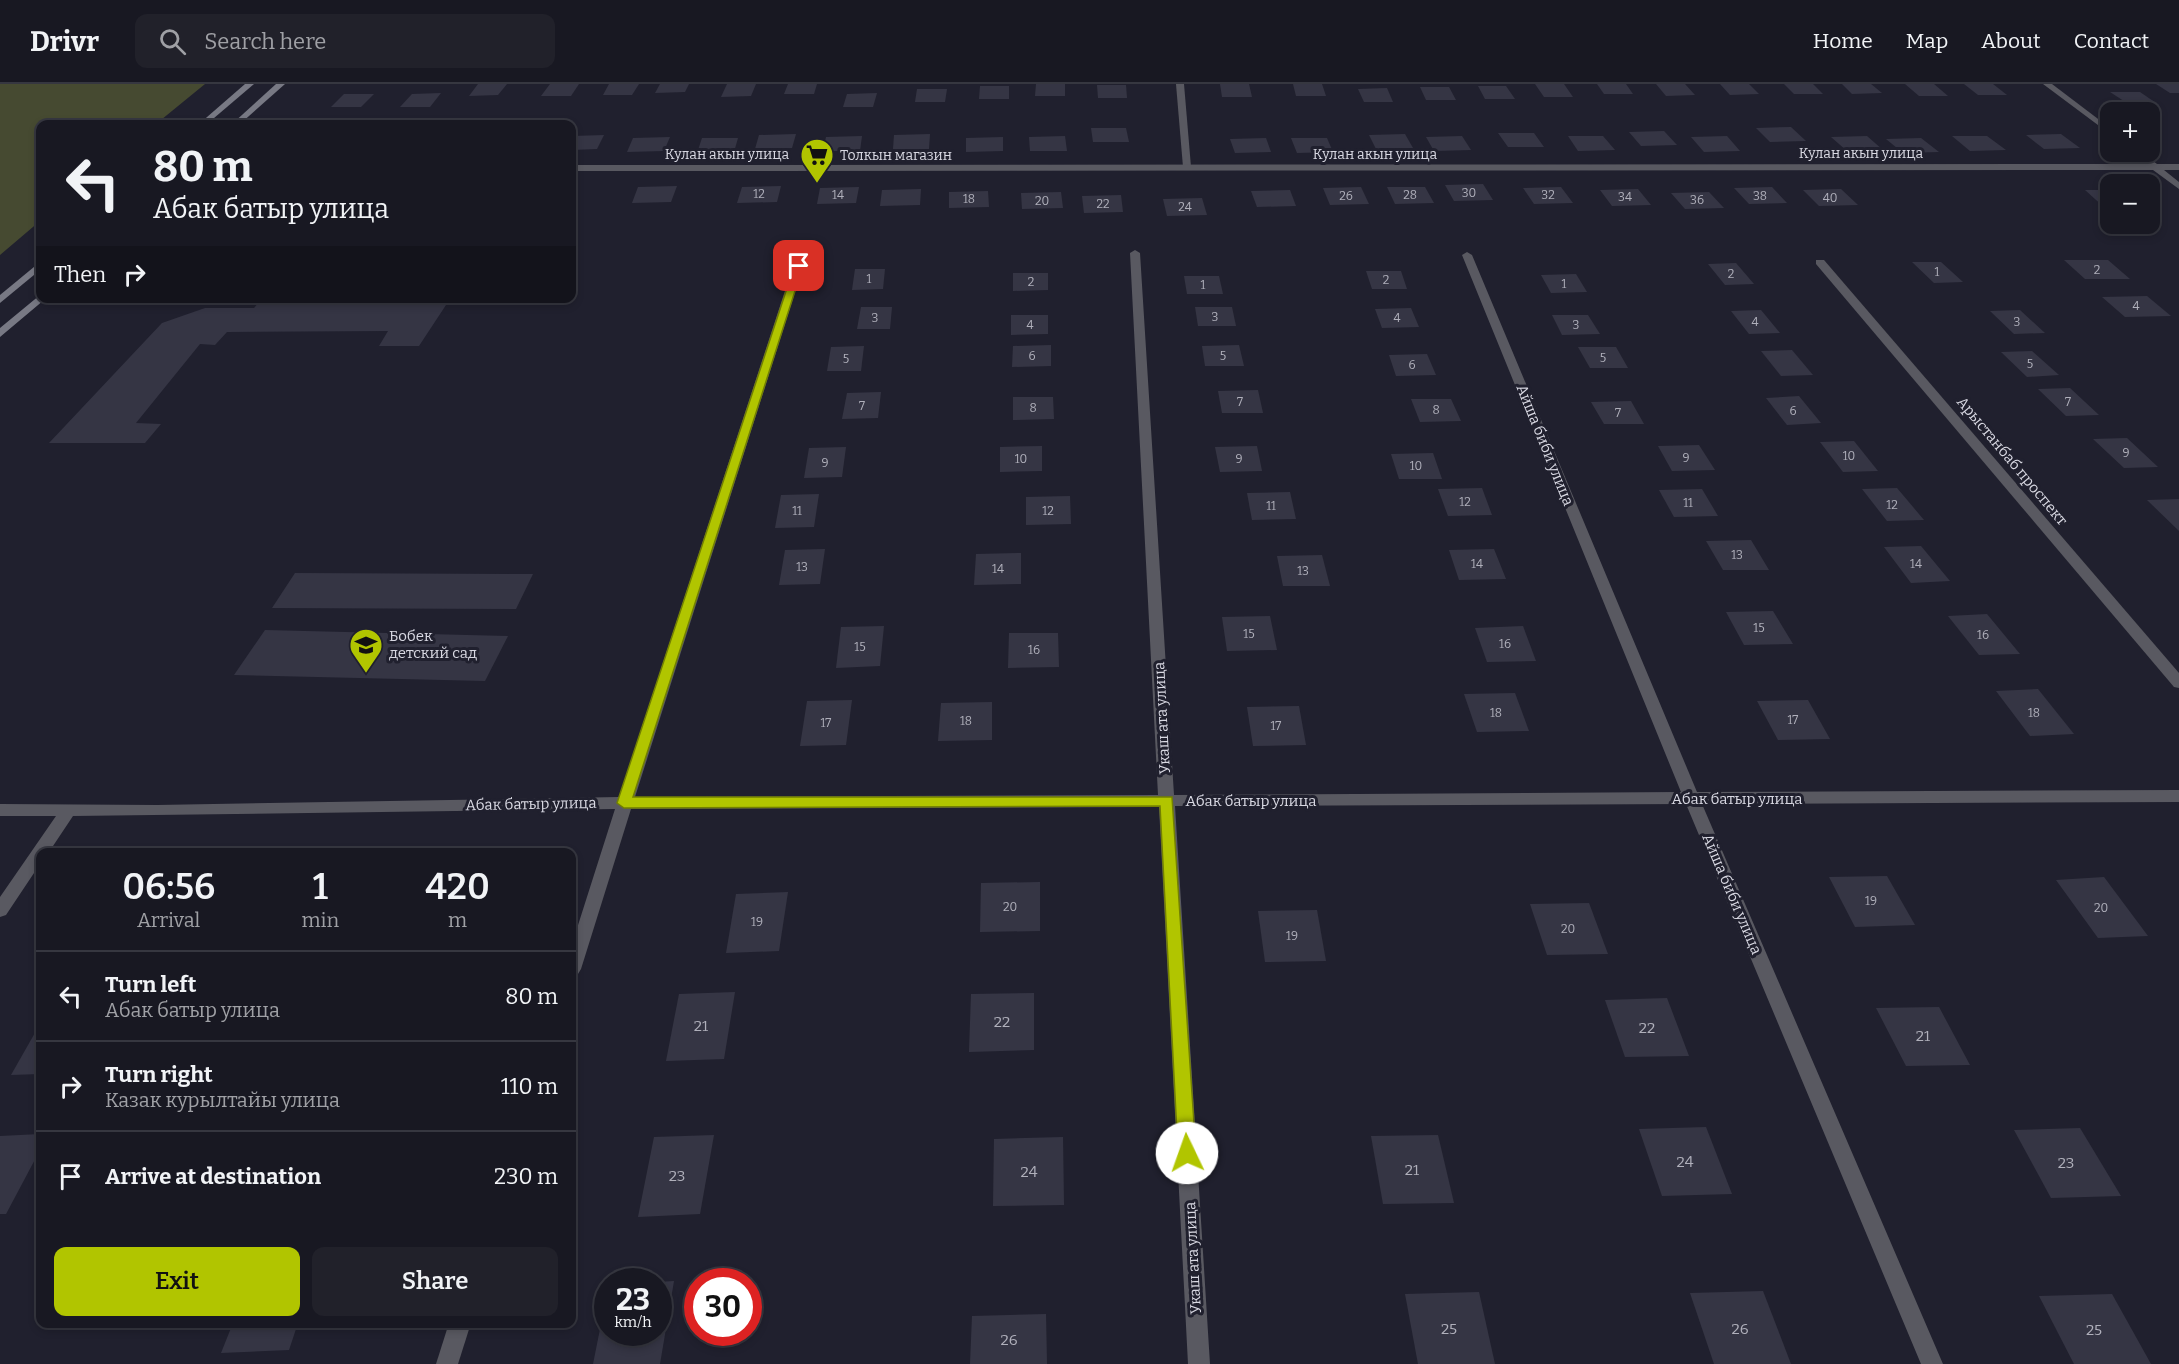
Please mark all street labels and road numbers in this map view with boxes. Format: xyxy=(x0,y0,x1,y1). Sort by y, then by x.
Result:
street label: Кулан акын улица xyxy=(1799,145,1923,162)
street label: Кулан акын улица xyxy=(665,146,789,163)
street label: Кулан акын улица xyxy=(1313,146,1437,163)
street label: Айша биби улица xyxy=(1512,382,1578,508)
street label: Арыстанбаб проспект xyxy=(1953,393,2071,529)
street label: Укаш ата улица xyxy=(1150,661,1174,775)
street label: Абак батыр улица xyxy=(1671,790,1803,808)
street label: Абак батыр улица xyxy=(1185,792,1317,810)
street label: Абак батыр улица xyxy=(465,794,597,814)
street label: Айша биби улица xyxy=(1698,831,1766,957)
street label: Укаш ата улица xyxy=(1181,1201,1205,1315)

